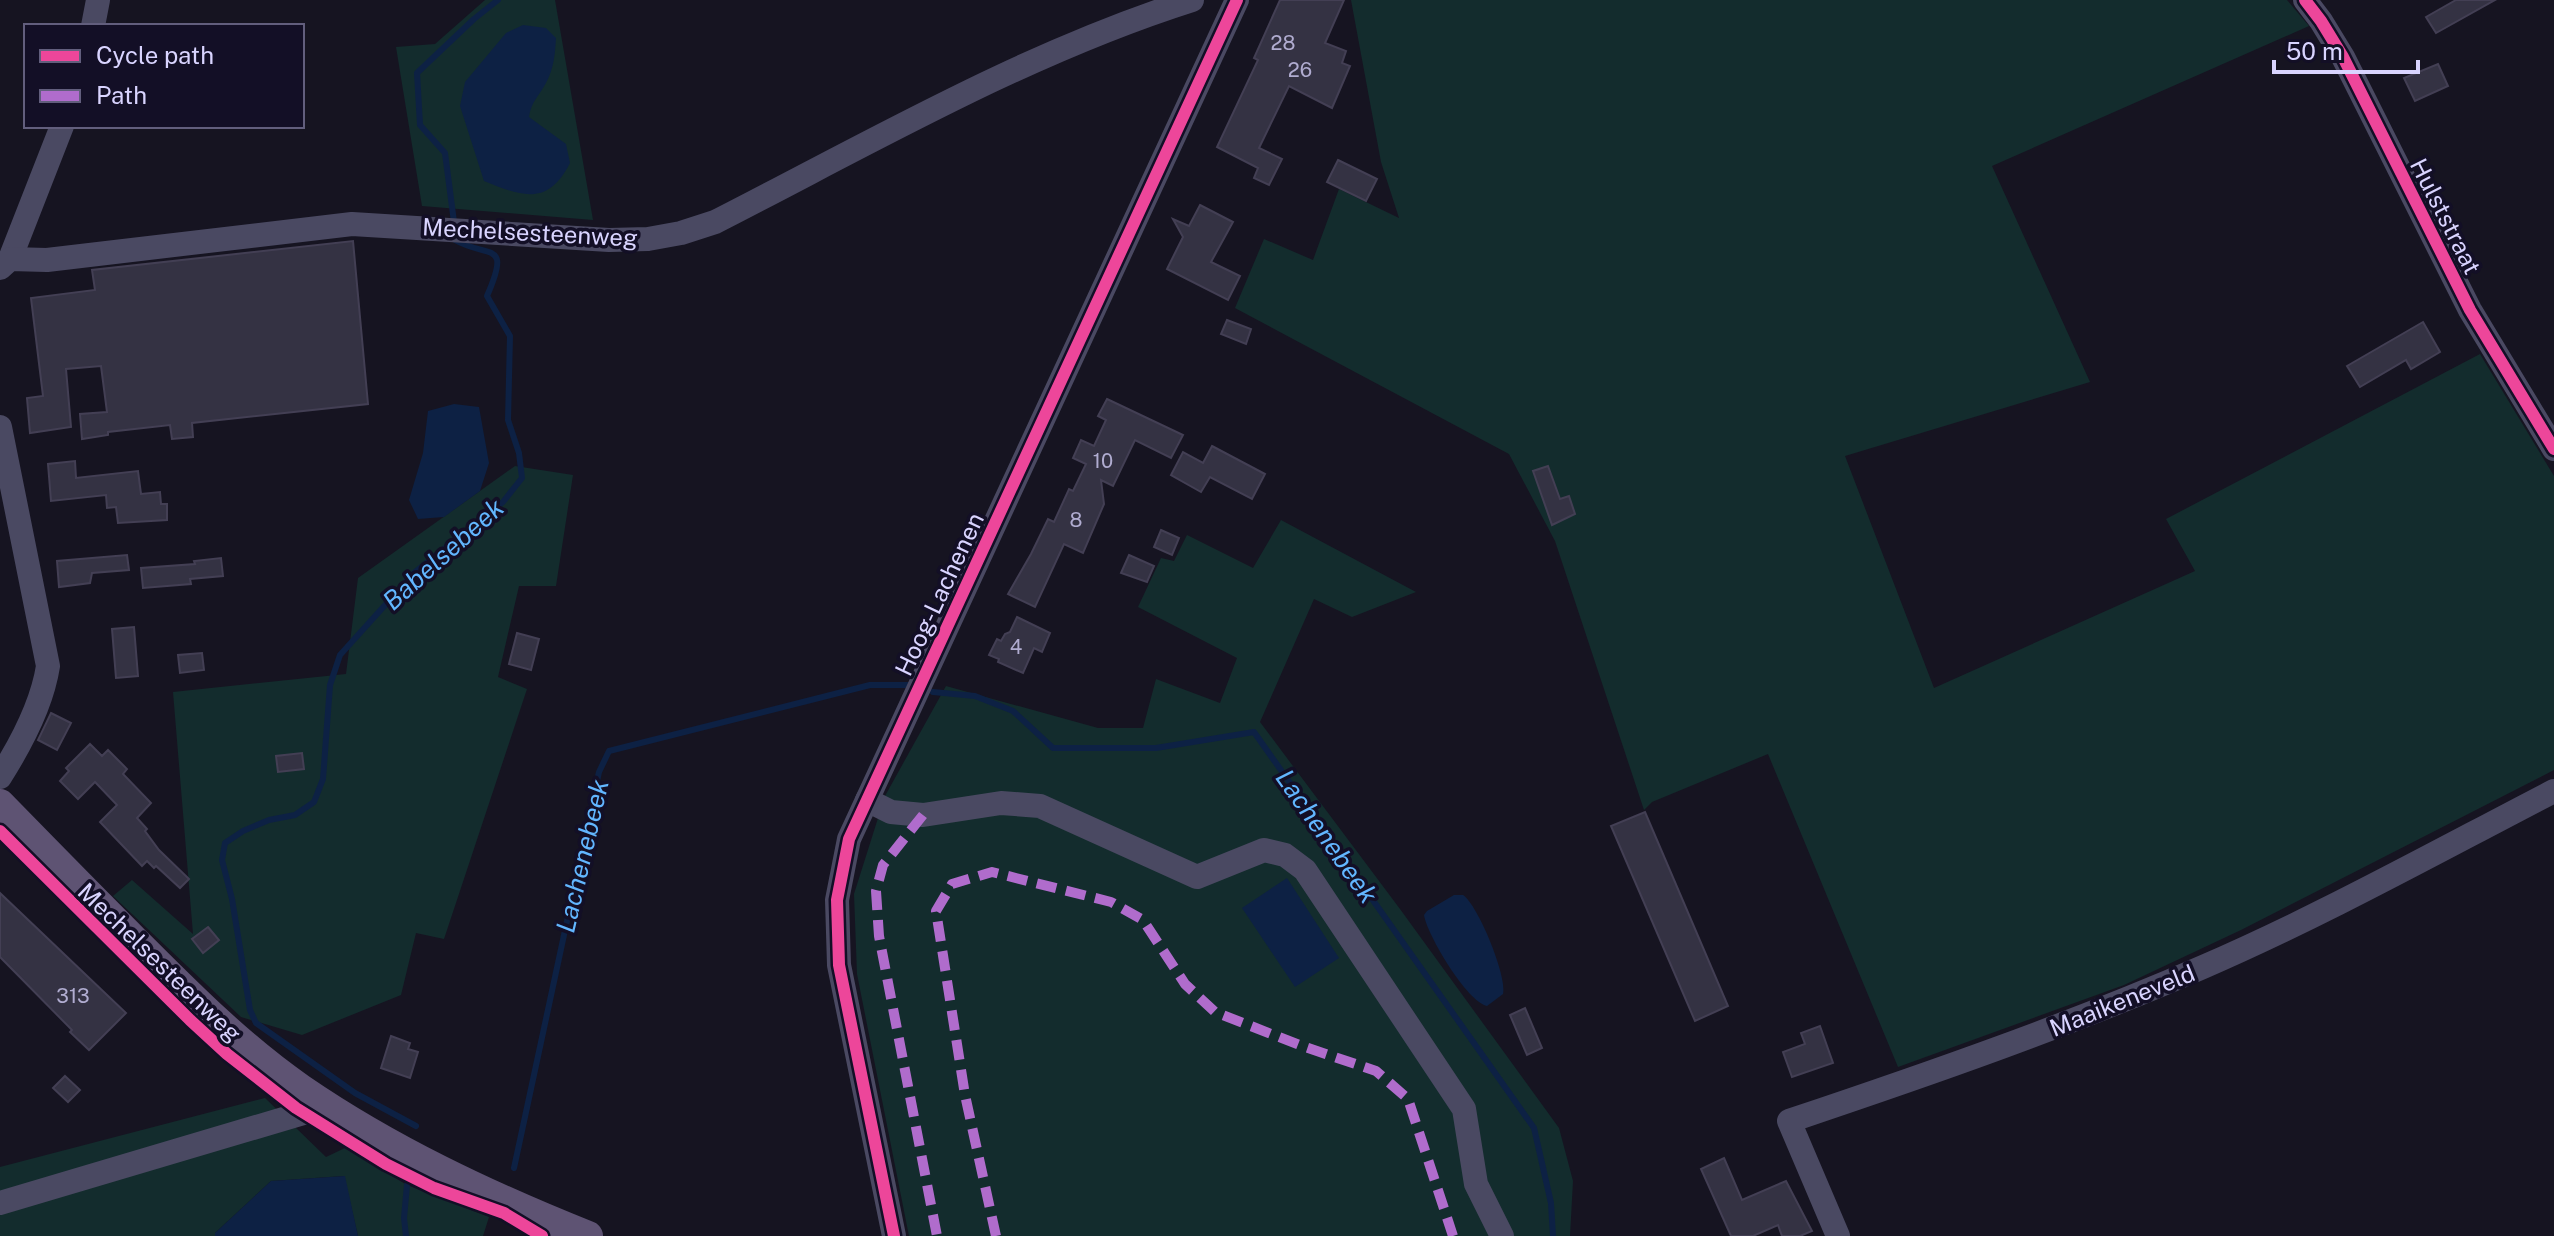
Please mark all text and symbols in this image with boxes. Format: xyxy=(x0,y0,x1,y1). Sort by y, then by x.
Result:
legend xyxy=(24,24,304,128)
scale bar xyxy=(2274,24,2418,74)
house number: 28 xyxy=(1271,31,1295,55)
text: 50 m xyxy=(2286,37,2343,65)
text: Cycle path xyxy=(96,41,214,69)
house number: 26 xyxy=(1288,58,1312,82)
text: Path xyxy=(96,81,147,109)
street label: Hulststraat xyxy=(2405,153,2487,279)
street label: Mechelsesteenweg xyxy=(421,212,639,252)
house number: 10 xyxy=(1093,449,1113,473)
water label: Babelsebeek xyxy=(376,492,510,616)
street label: Hoog-Lachenen xyxy=(889,508,989,680)
house number: 8 xyxy=(1070,508,1082,532)
house number: 4 xyxy=(1010,635,1022,659)
water label: Lachenebeek xyxy=(1270,763,1384,909)
water label: Lachenebeek xyxy=(549,776,615,936)
street label: Mechelsesteenweg xyxy=(73,877,247,1047)
street label: Maaikeneveld xyxy=(2045,958,2199,1042)
house number: 313 xyxy=(56,984,90,1008)

